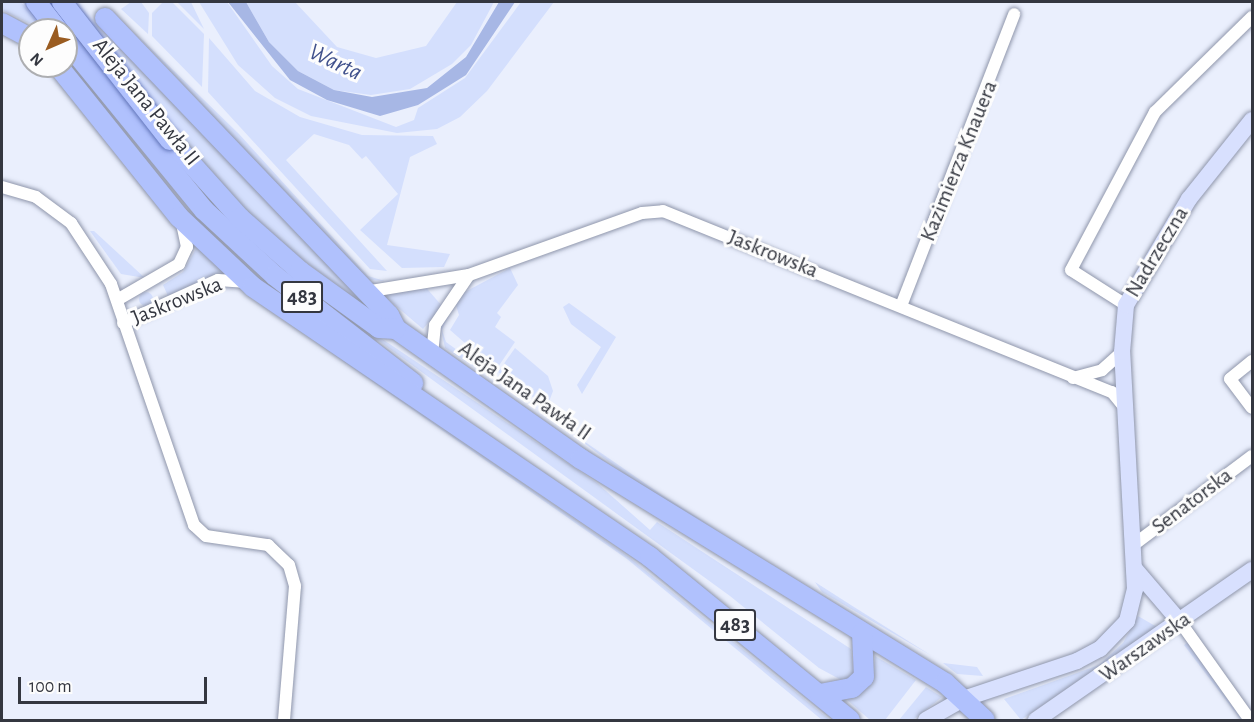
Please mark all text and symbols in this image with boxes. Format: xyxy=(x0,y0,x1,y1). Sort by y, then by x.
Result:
north arrow xyxy=(18,18,78,78)
street label: Aleja Jana Pawła II xyxy=(87,33,205,171)
water label: Warta xyxy=(304,38,366,88)
text: N xyxy=(27,50,46,69)
street label: Kazimierza Knauera xyxy=(915,77,1003,245)
street label: Nadrzeczna xyxy=(1120,202,1194,302)
street label: Jaskrowska xyxy=(724,224,822,284)
street label: Jaskrowska xyxy=(128,271,226,331)
road number: 483 xyxy=(281,279,323,315)
street label: Aleja Jana Pawła II xyxy=(453,335,597,447)
street label: Senatorska xyxy=(1147,462,1237,540)
street label: Warszawska xyxy=(1094,606,1196,688)
road number: 483 xyxy=(714,607,756,643)
scale bar xyxy=(21,665,210,703)
text: 100 m xyxy=(29,678,72,696)

